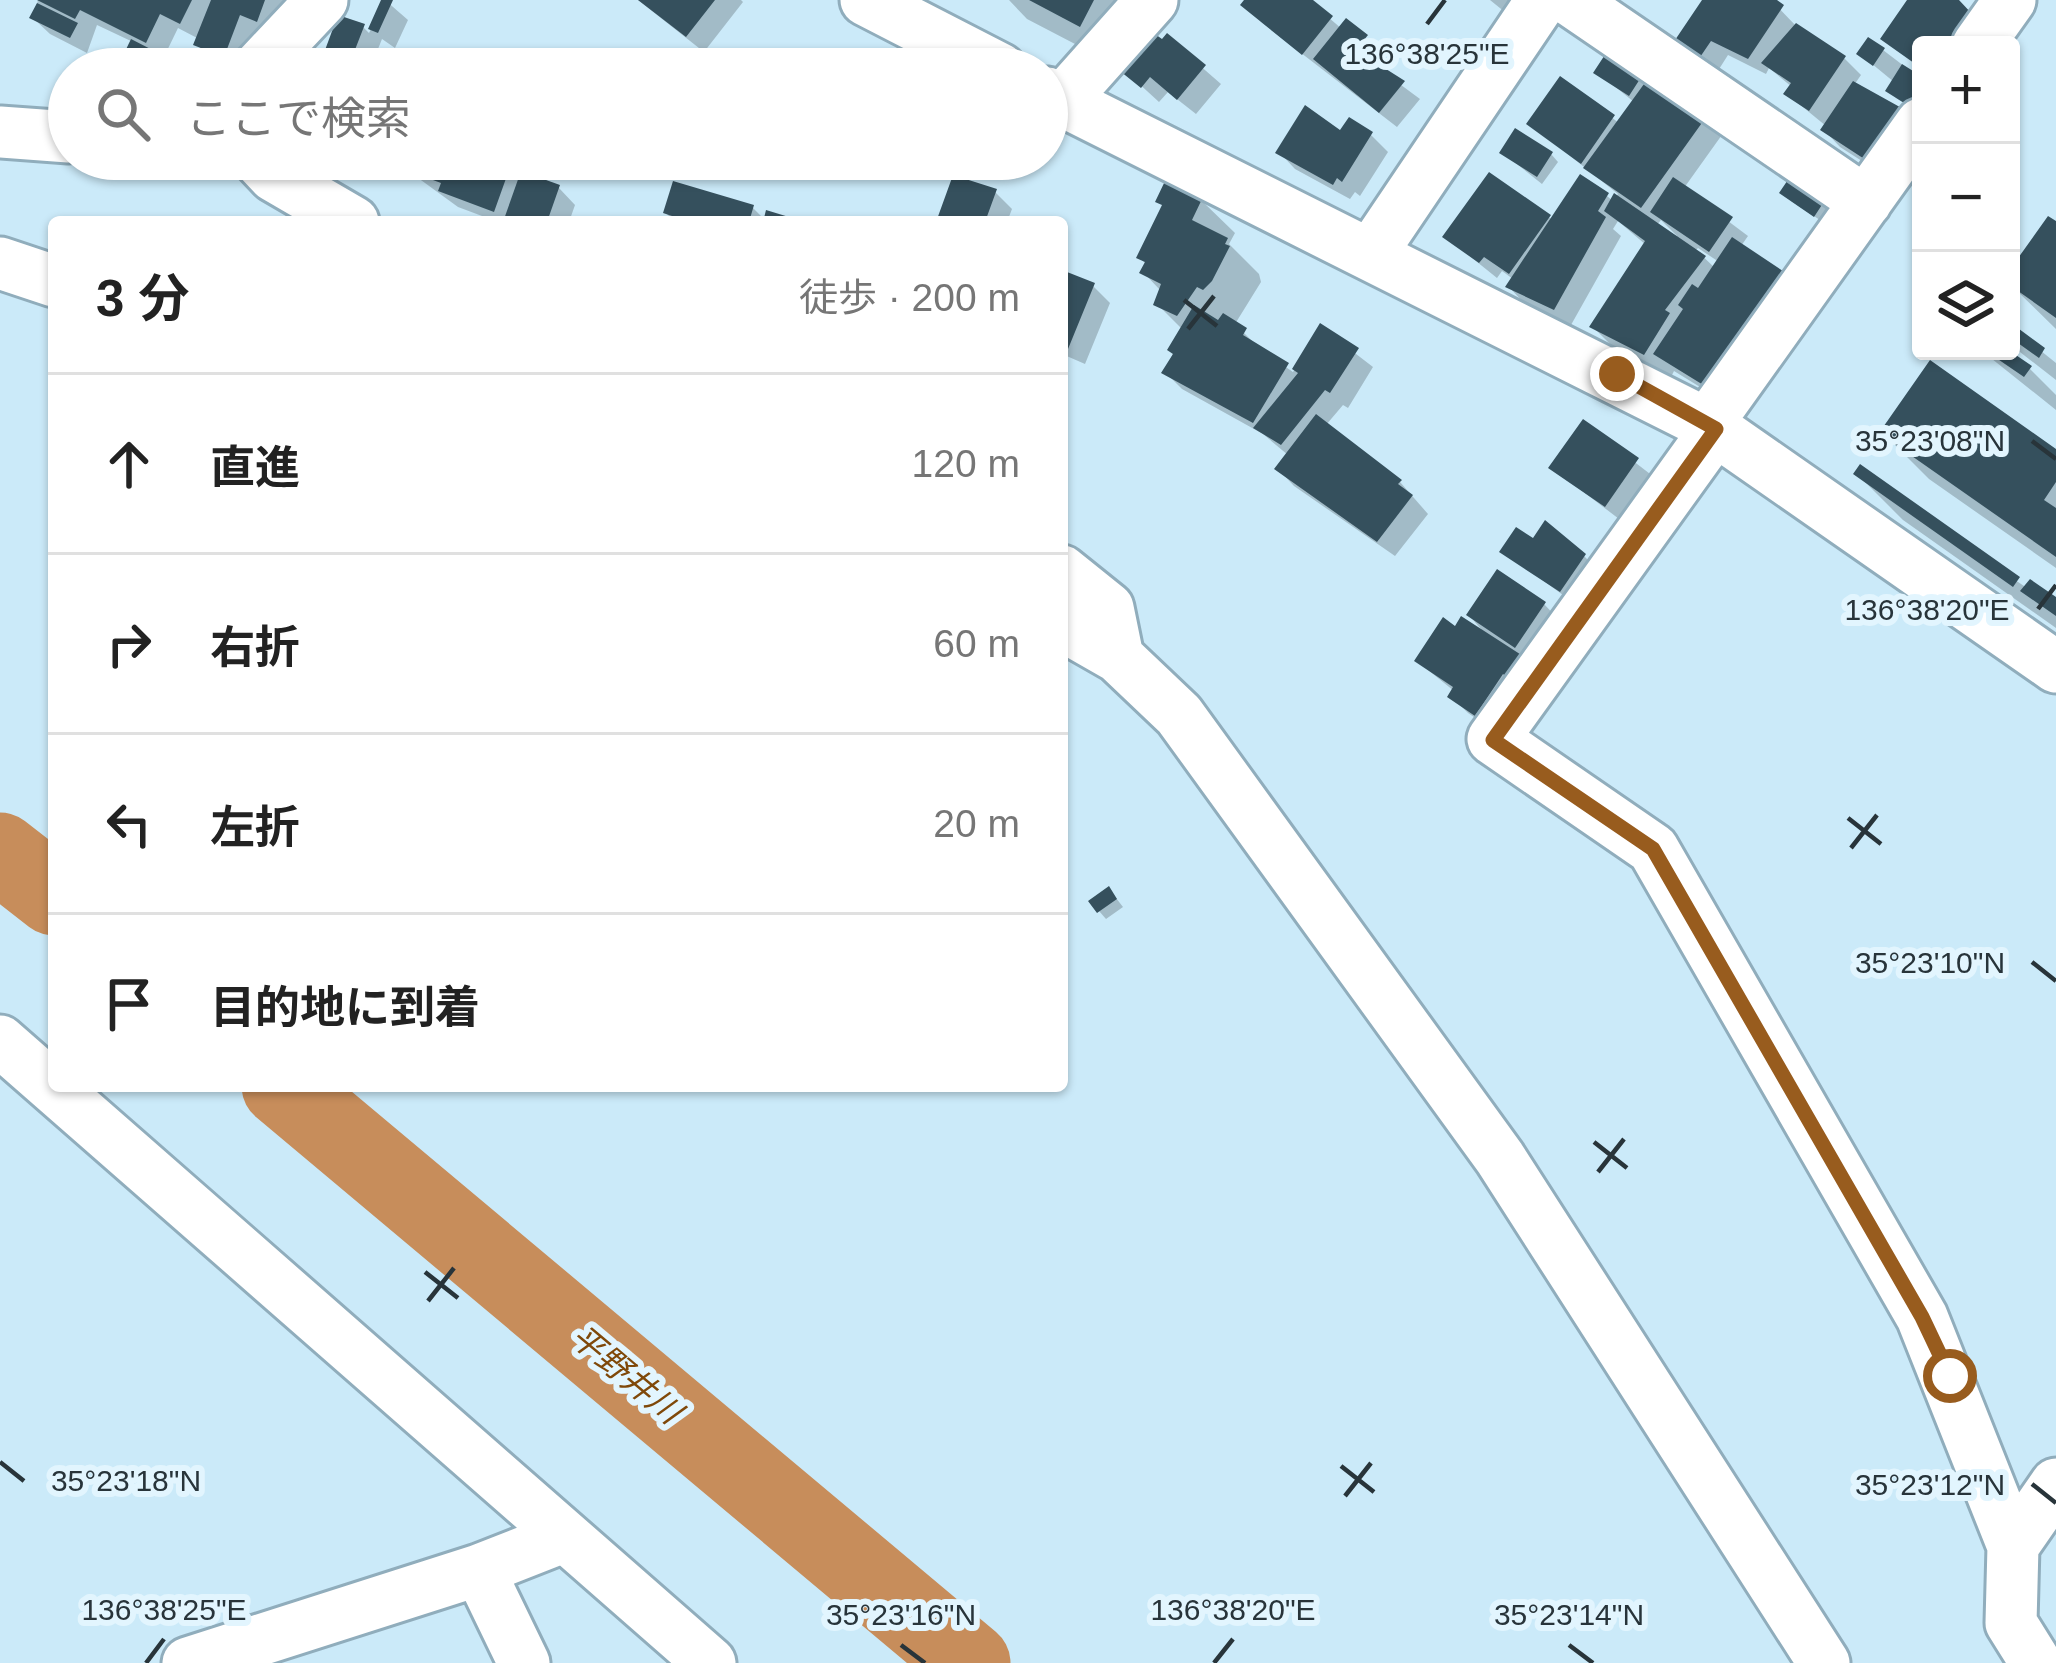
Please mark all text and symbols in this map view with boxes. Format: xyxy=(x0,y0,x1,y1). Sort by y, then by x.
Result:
map controls xyxy=(1912,36,2020,360)
button: + xyxy=(1912,36,2020,144)
text: 136°38'25"E xyxy=(1344,37,1510,70)
search box xyxy=(48,48,1068,180)
icon: search xyxy=(90,81,156,147)
text: ここで検索 xyxy=(186,93,411,144)
button: − xyxy=(1912,144,2020,252)
button: layers xyxy=(1912,252,2020,360)
text: 3 分 xyxy=(96,270,190,327)
text: 徒歩 · 200 m xyxy=(799,276,1020,319)
route end xyxy=(1590,347,1644,401)
text: 35°23'08"N xyxy=(1855,424,2005,457)
icon: ahead xyxy=(96,431,162,497)
text: 直進 xyxy=(210,442,300,493)
text: 120 m xyxy=(912,442,1020,485)
text: 136°38'20"E xyxy=(1844,593,2010,626)
icon: right xyxy=(96,611,162,677)
text: 右折 xyxy=(210,622,300,673)
text: 60 m xyxy=(933,622,1020,665)
icon: left xyxy=(96,791,162,857)
text: 左折 xyxy=(210,802,300,853)
text: 20 m xyxy=(933,802,1020,845)
text: 35°23'10"N xyxy=(1855,946,2005,979)
icon: arrive xyxy=(96,971,162,1037)
text: 目的地に到着 xyxy=(210,982,480,1033)
water label: 平野井川 xyxy=(564,1317,691,1433)
route start xyxy=(1923,1349,1977,1403)
text: 35°23'18"N xyxy=(51,1464,201,1497)
text: 35°23'12"N xyxy=(1855,1468,2005,1501)
text: 136°38'25"E xyxy=(81,1593,247,1626)
text: 136°38'20"E xyxy=(1150,1593,1316,1626)
text: 35°23'16"N xyxy=(826,1598,976,1631)
text: 35°23'14"N xyxy=(1494,1598,1644,1631)

